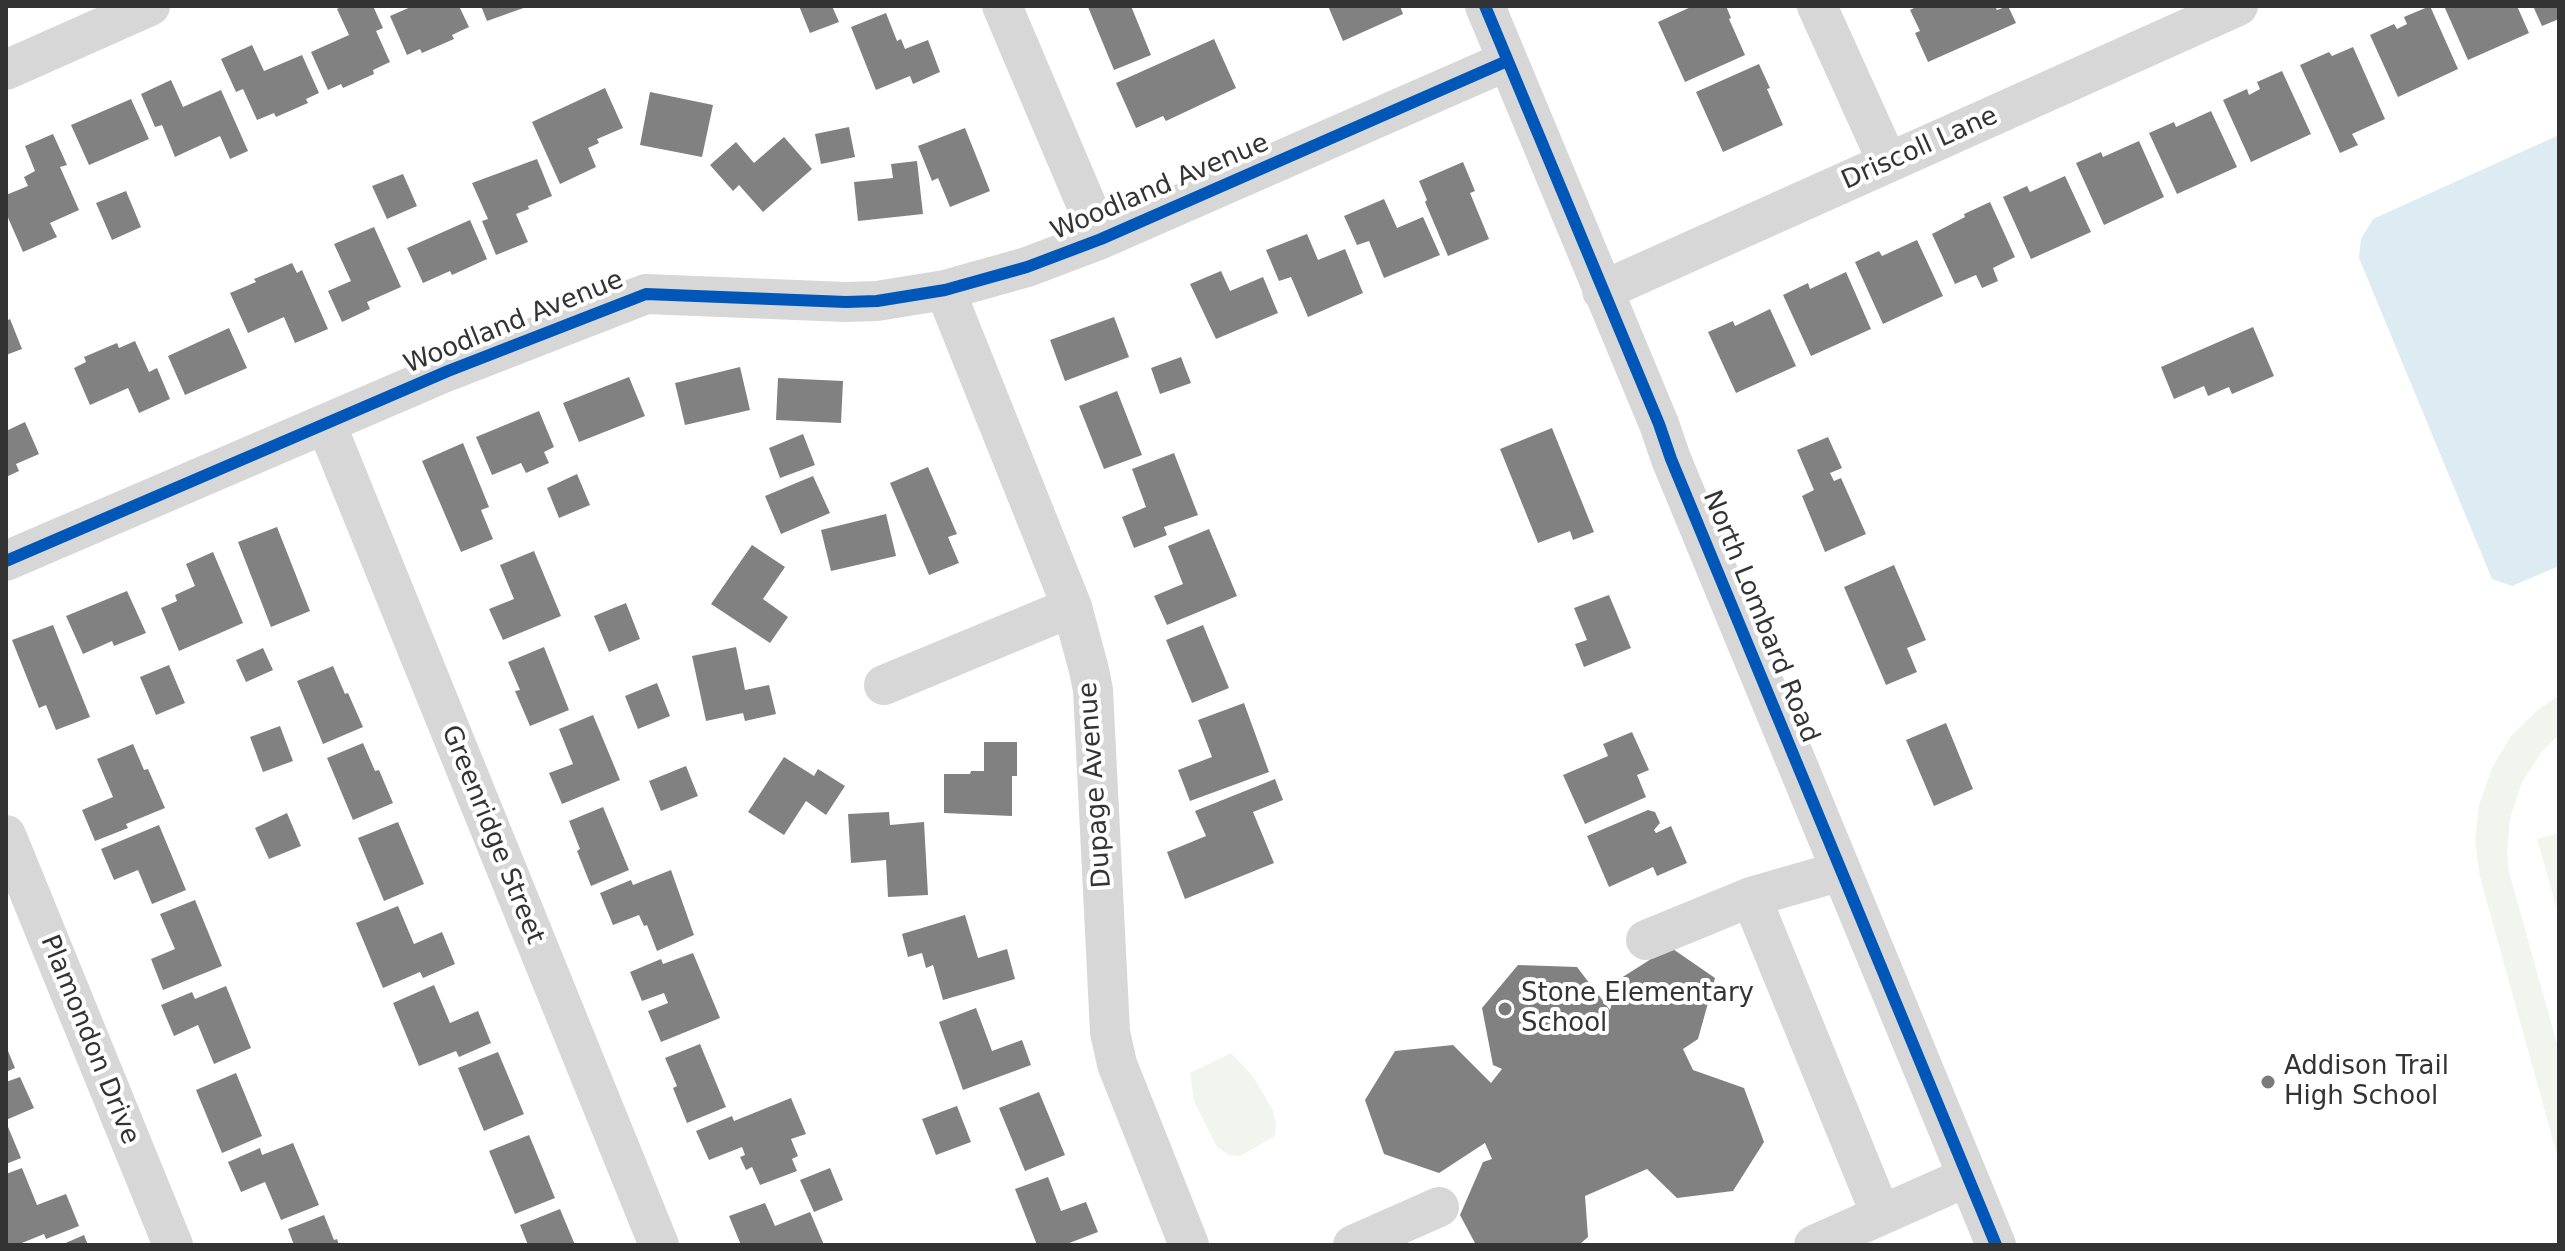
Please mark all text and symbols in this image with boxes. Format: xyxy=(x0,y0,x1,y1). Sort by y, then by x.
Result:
street label: Driscoll Lane xyxy=(1837,101,2003,197)
street label: Woodland Avenue xyxy=(1046,128,1274,248)
street label: Woodland Avenue xyxy=(400,265,628,381)
street label: North Lombard Road xyxy=(1695,486,1825,748)
street label: Dupage Avenue xyxy=(1073,681,1119,889)
street label: Greenridge Street xyxy=(434,721,550,949)
street label: Plamondon Drive xyxy=(33,931,145,1149)
place label: Stone Elementary School xyxy=(1521,978,1754,1040)
marker: Stone Elementary School xyxy=(1496,1000,1514,1018)
place label: Addison Trail High School xyxy=(2284,1051,2449,1112)
marker: Addison Trail High School xyxy=(2259,1073,2277,1091)

